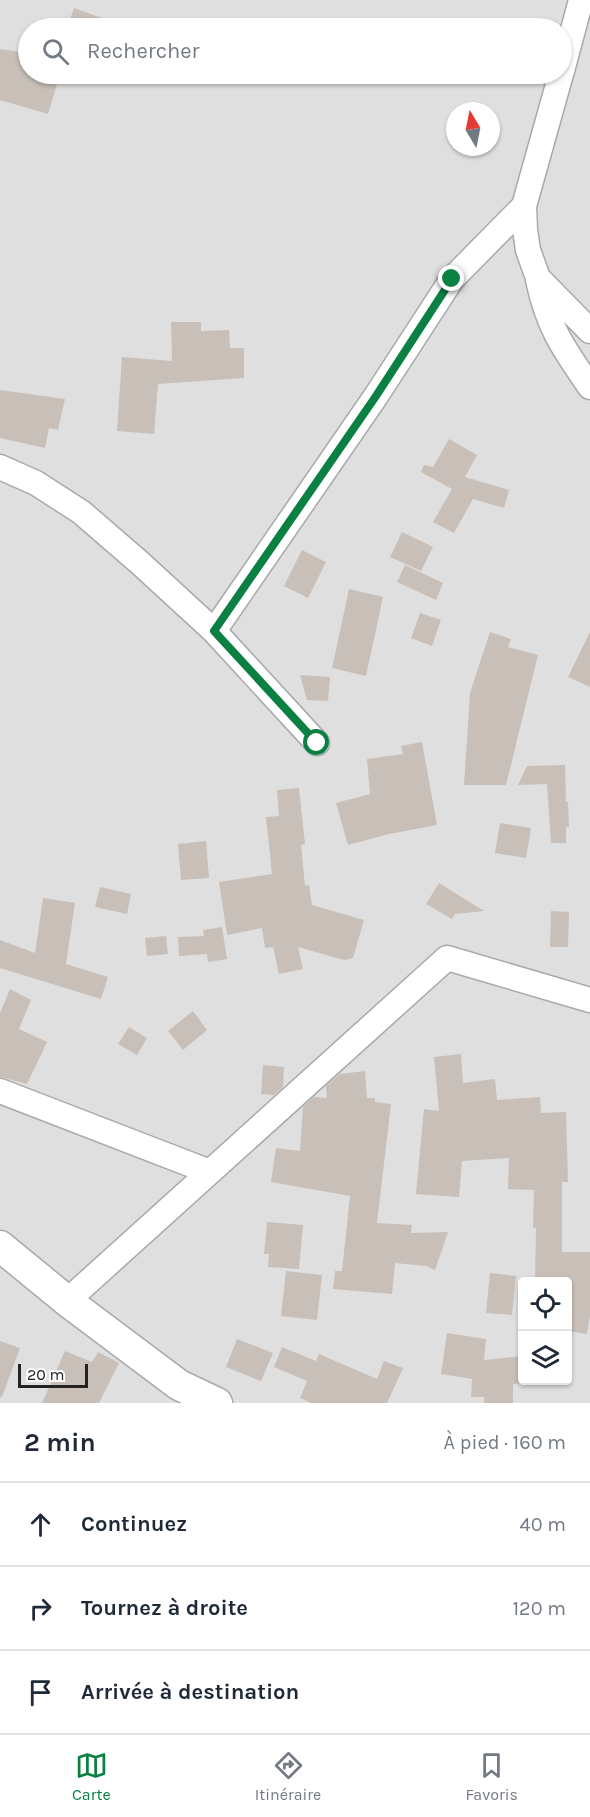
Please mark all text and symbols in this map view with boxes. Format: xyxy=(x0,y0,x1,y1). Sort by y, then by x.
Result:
search box xyxy=(18,18,572,84)
icon: search xyxy=(39,35,72,68)
text: Rechercher xyxy=(87,38,200,64)
north arrow xyxy=(446,102,500,156)
route end xyxy=(438,265,464,291)
route start xyxy=(303,729,329,755)
map controls xyxy=(518,1277,572,1385)
button: locate xyxy=(518,1277,572,1331)
button: layers xyxy=(518,1331,572,1385)
scale bar xyxy=(18,1361,88,1388)
text: 20 m xyxy=(27,1365,65,1384)
text: 2 min xyxy=(24,1427,96,1458)
text: À pied · 160 m xyxy=(444,1431,566,1454)
icon: ahead xyxy=(24,1508,57,1541)
text: Continuez xyxy=(81,1511,187,1537)
text: 40 m xyxy=(520,1513,566,1536)
icon: right xyxy=(24,1592,57,1625)
text: Tournez à droite xyxy=(81,1595,248,1621)
text: 120 m xyxy=(512,1597,566,1620)
icon: arrive xyxy=(24,1676,57,1709)
text: Arrivée à destination xyxy=(81,1679,299,1705)
tab: Carte xyxy=(72,1749,111,1804)
tab: Itinéraire xyxy=(255,1749,321,1804)
tab: Favoris xyxy=(465,1749,518,1804)

